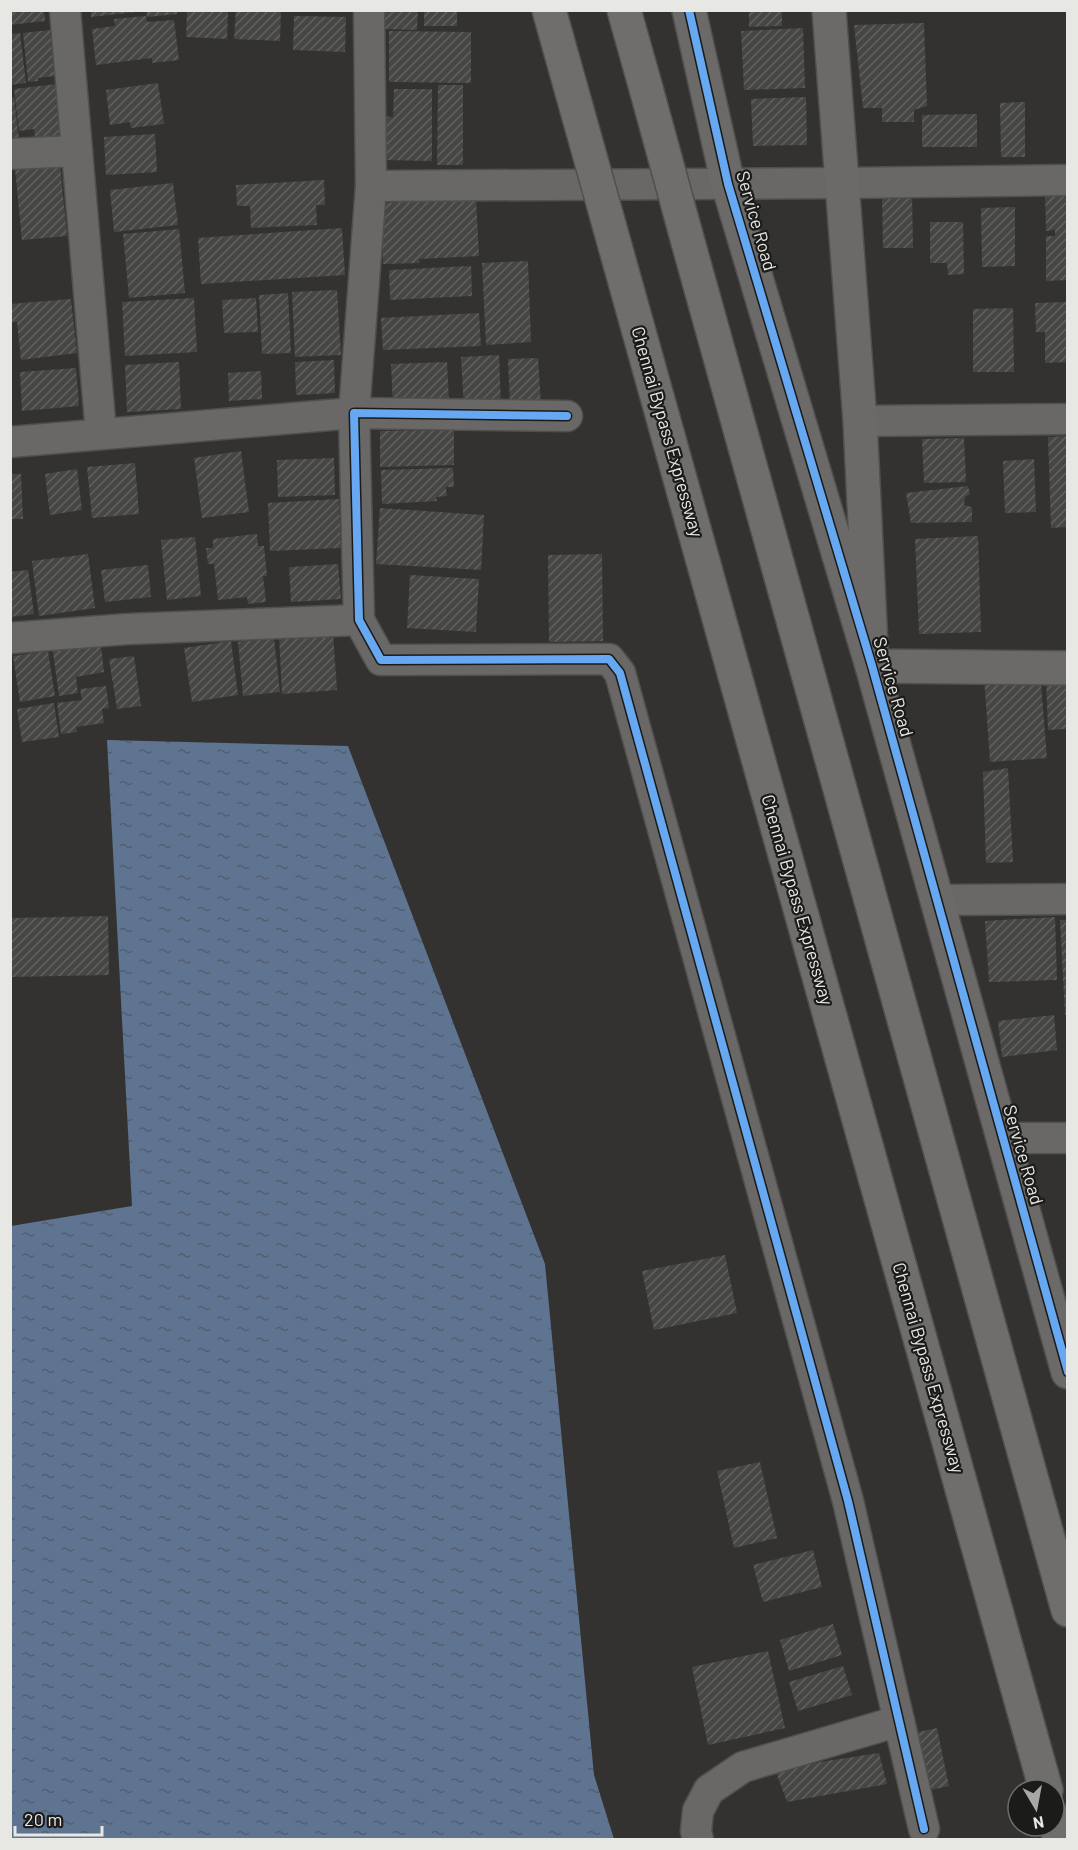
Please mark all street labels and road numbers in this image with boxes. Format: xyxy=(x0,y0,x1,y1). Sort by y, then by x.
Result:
street label: Service Road xyxy=(732,168,782,273)
street label: Chennai Bypass Expressway xyxy=(627,324,709,540)
street label: Service Road xyxy=(869,634,919,739)
street label: Chennai Bypass Expressway xyxy=(757,792,839,1008)
street label: Service Road xyxy=(999,1102,1049,1207)
street label: Chennai Bypass Expressway xyxy=(888,1260,970,1476)

